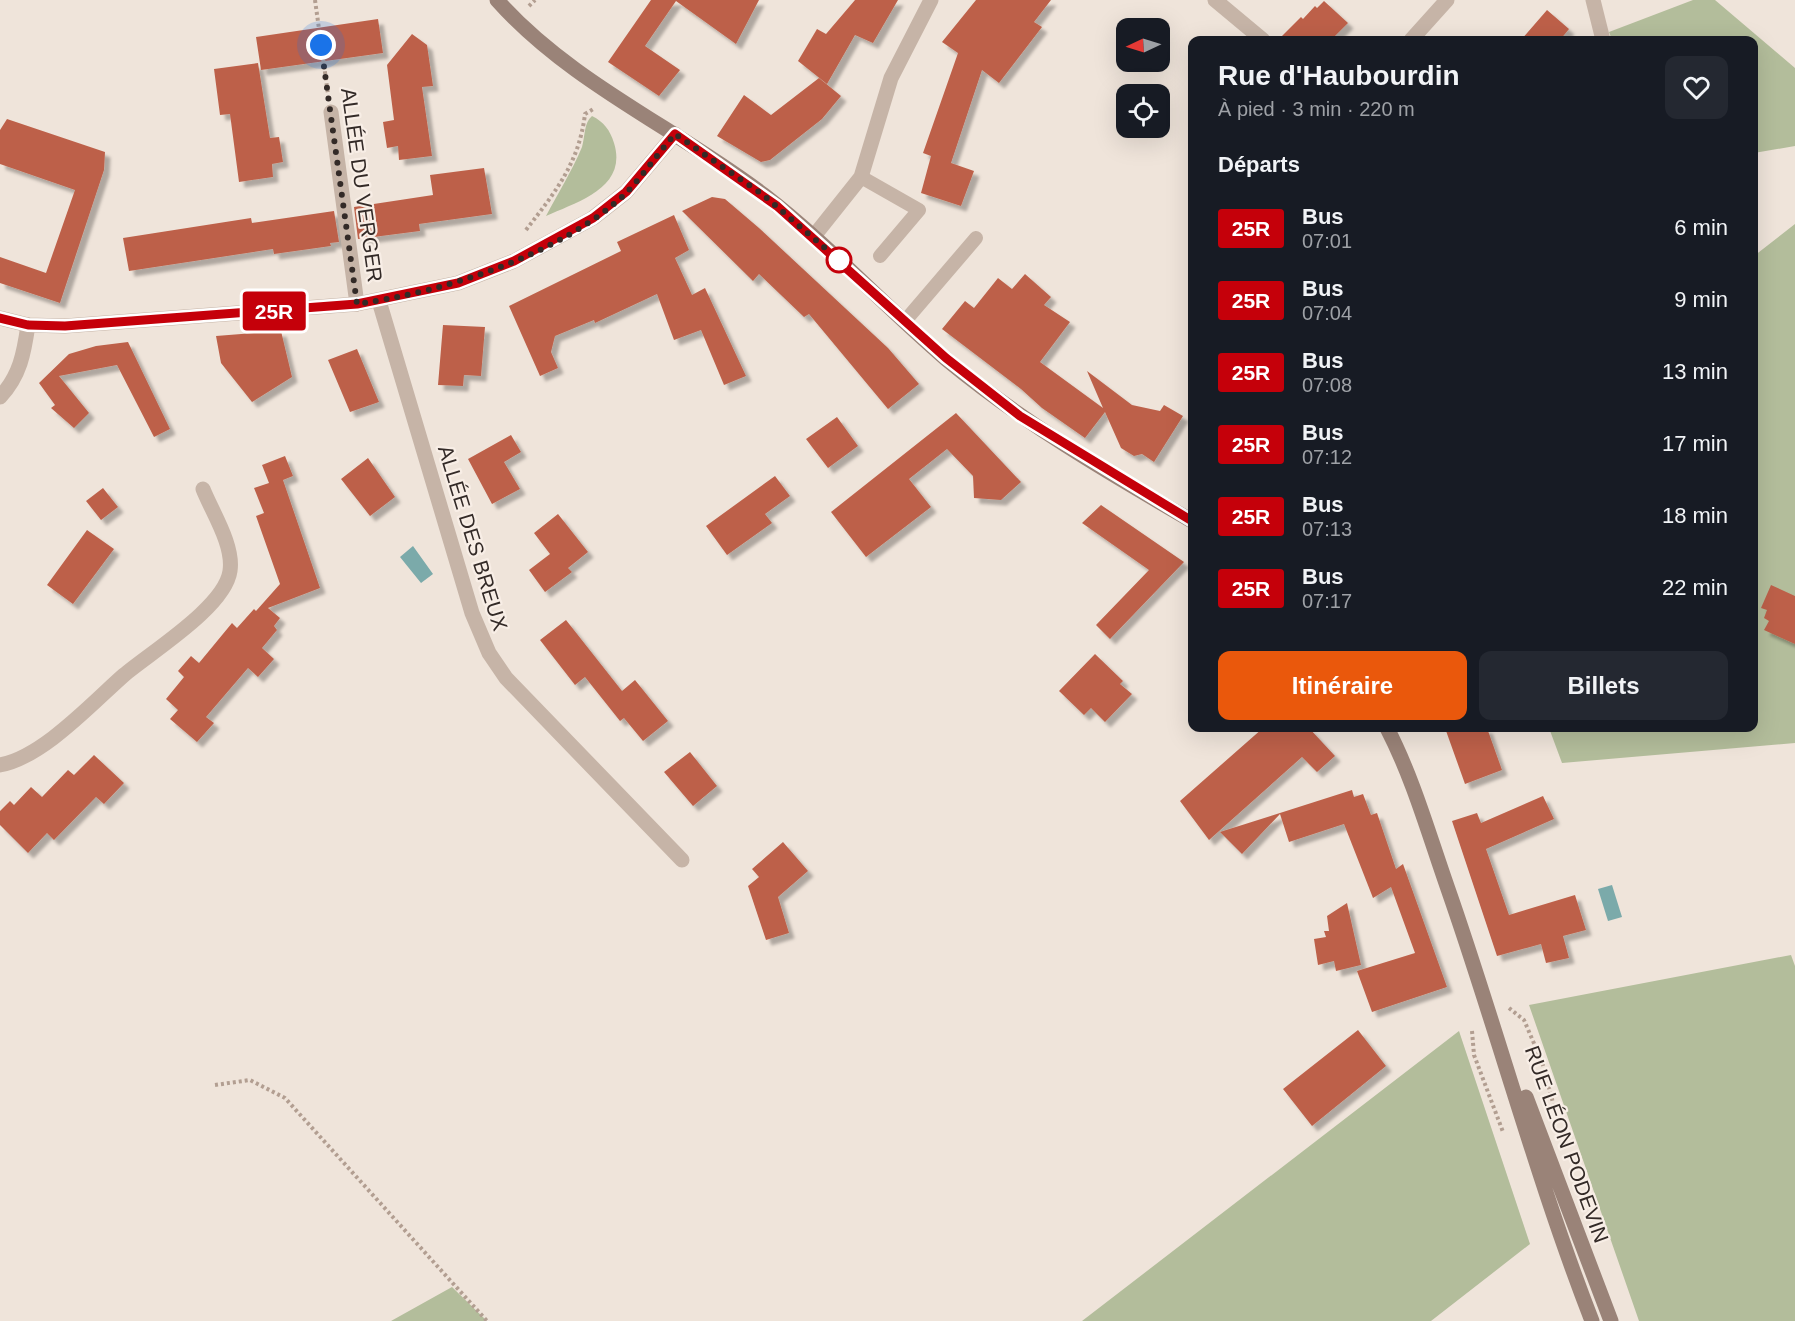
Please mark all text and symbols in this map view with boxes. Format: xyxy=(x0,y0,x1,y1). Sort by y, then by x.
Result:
north arrow xyxy=(1116,18,1170,72)
map controls xyxy=(1116,18,1170,138)
your location xyxy=(306,30,336,60)
button: heart xyxy=(1665,56,1728,119)
text: Rue d'Haubourdin xyxy=(1218,60,1460,91)
button: locate xyxy=(1116,84,1170,138)
street label: ALLÉE DU VERGER xyxy=(337,86,387,284)
text: À pied · 3 min · 220 m xyxy=(1218,98,1415,120)
text: Départs xyxy=(1218,152,1300,177)
text: Bus xyxy=(1302,204,1344,229)
text: 6 min xyxy=(1674,215,1728,240)
text: 25R xyxy=(1232,217,1270,240)
text: 07:01 xyxy=(1302,230,1352,252)
unlabelled marker xyxy=(826,247,852,273)
text: Bus xyxy=(1302,276,1344,301)
text: 9 min xyxy=(1674,287,1728,312)
text: 25R xyxy=(1232,289,1270,312)
line badge: 25R xyxy=(240,292,308,330)
text: 25R xyxy=(255,300,293,323)
text: 07:04 xyxy=(1302,302,1352,324)
text: Bus xyxy=(1302,348,1344,373)
text: 13 min xyxy=(1662,359,1728,384)
text: 25R xyxy=(1232,361,1270,384)
text: 07:08 xyxy=(1302,374,1352,396)
text: Bus xyxy=(1302,420,1344,445)
text: 17 min xyxy=(1662,431,1728,456)
text: 25R xyxy=(1232,433,1270,456)
street label: ALLÉE DES BREUX xyxy=(434,443,512,633)
text: 07:12 xyxy=(1302,446,1352,468)
text: Bus xyxy=(1302,492,1344,517)
text: 18 min xyxy=(1662,503,1728,528)
text: 25R xyxy=(1232,505,1270,528)
text: 07:13 xyxy=(1302,518,1352,540)
text: Bus xyxy=(1302,564,1344,589)
text: 22 min xyxy=(1662,575,1728,600)
text: 25R xyxy=(1232,577,1270,600)
text: 07:17 xyxy=(1302,590,1352,612)
button: Itinéraire xyxy=(1218,651,1467,720)
button: Billets xyxy=(1479,651,1728,720)
street label: RUE LÉON PODEVIN xyxy=(1521,1042,1613,1246)

